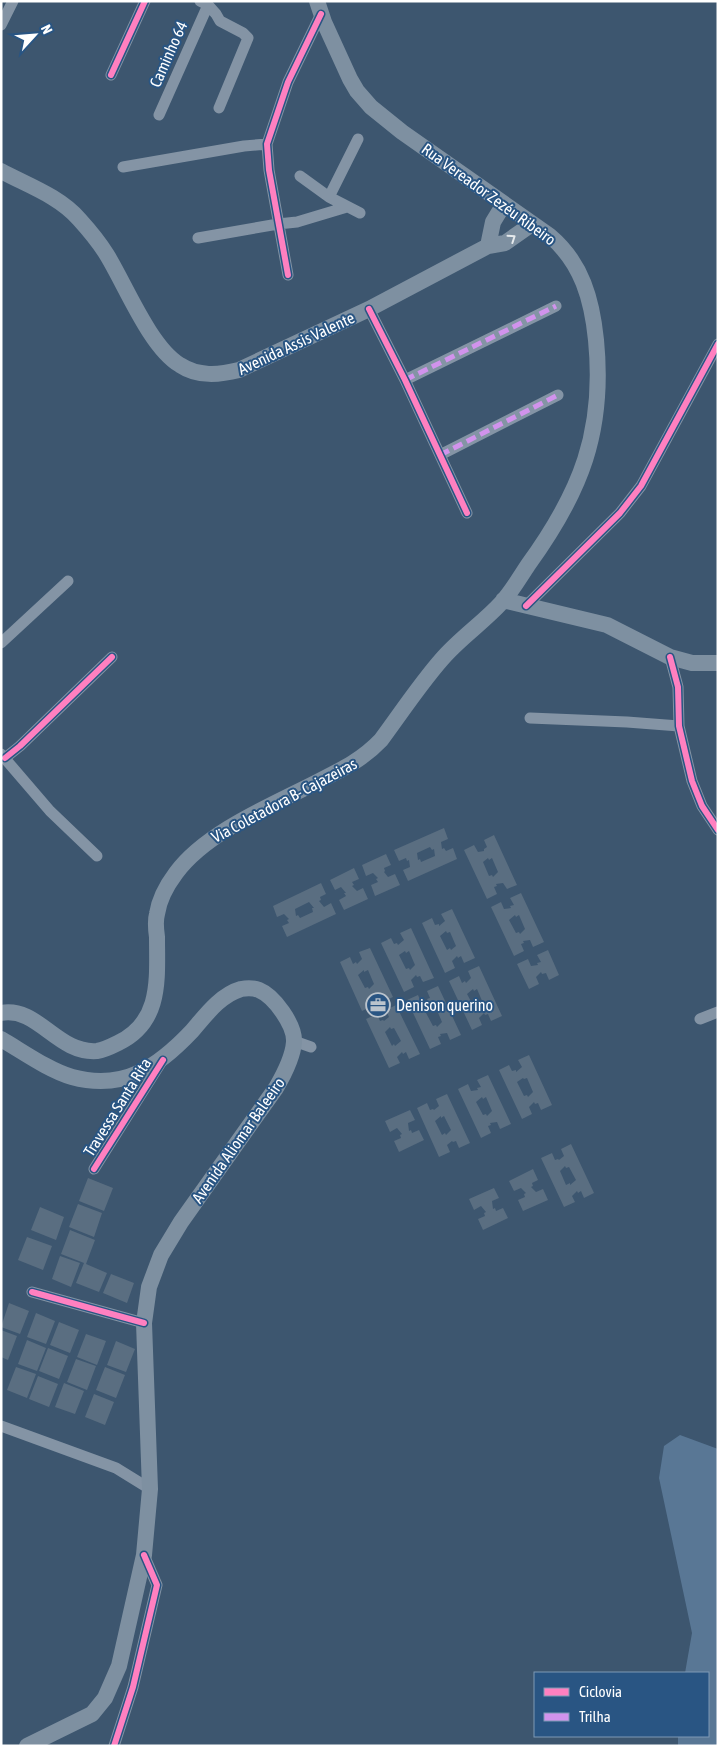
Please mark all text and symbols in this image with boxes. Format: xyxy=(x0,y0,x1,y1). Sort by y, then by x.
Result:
north arrow xyxy=(10,10,60,60)
street label: Caminho 64 xyxy=(146,18,190,90)
text: N xyxy=(38,22,56,37)
street label: Rua Vereador Zezéu Ribeiro xyxy=(419,139,559,249)
one-way arrow xyxy=(506,235,516,244)
street label: Avenida Assis Valente xyxy=(235,308,357,378)
street label: Via Coletadora B- Cajazeiras xyxy=(208,754,361,847)
office icon: Denison querino xyxy=(365,992,391,1018)
place label: Denison querino xyxy=(396,996,493,1015)
street label: Travessa Santa Rita xyxy=(80,1055,154,1159)
street label: Avenida Aliomar Baleeiro xyxy=(188,1074,288,1206)
legend xyxy=(534,1672,709,1737)
text: Ciclovia xyxy=(579,1683,622,1700)
text: Trilha xyxy=(579,1708,611,1725)

